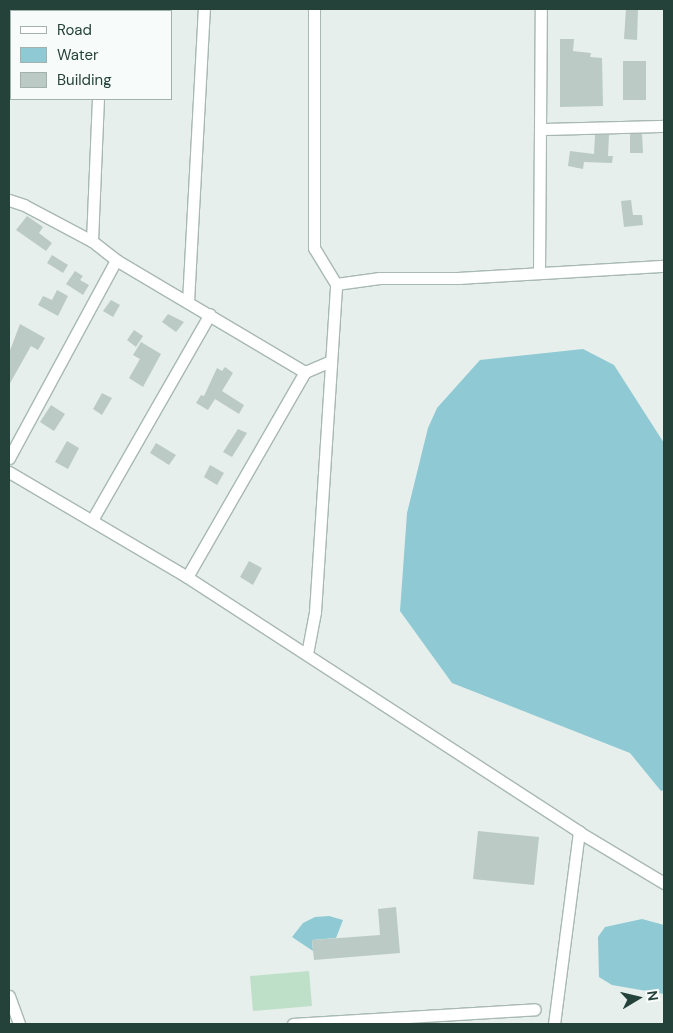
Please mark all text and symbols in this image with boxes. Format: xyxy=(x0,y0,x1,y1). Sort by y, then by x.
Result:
legend xyxy=(10,10,172,100)
text: Road xyxy=(57,20,92,40)
text: Water xyxy=(57,45,98,65)
text: Building xyxy=(57,70,112,90)
north arrow xyxy=(613,973,663,1023)
text: N xyxy=(643,989,663,1002)

